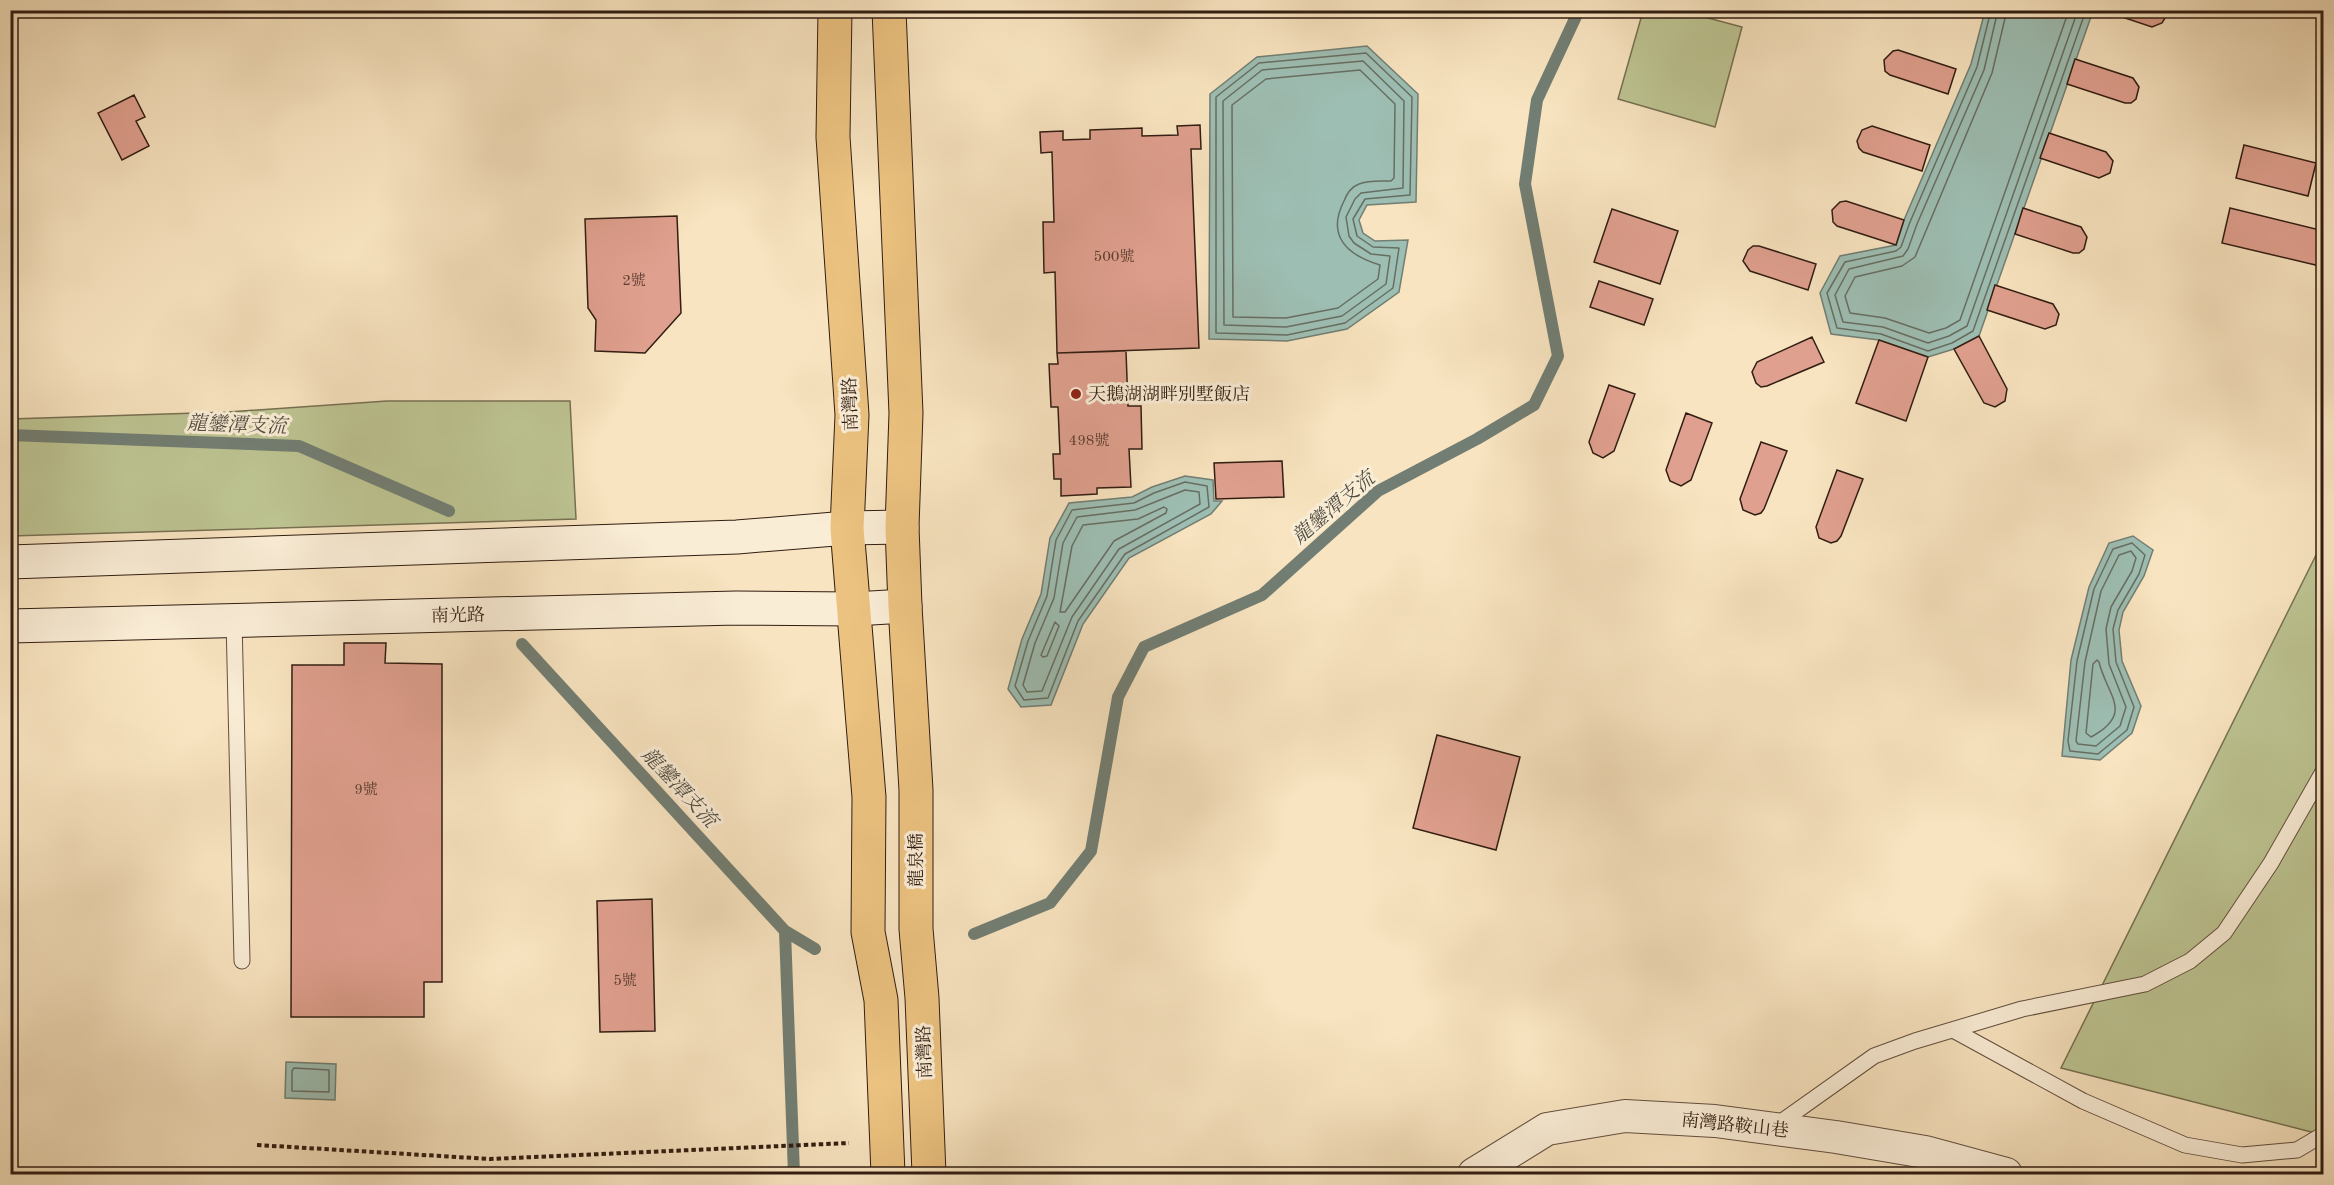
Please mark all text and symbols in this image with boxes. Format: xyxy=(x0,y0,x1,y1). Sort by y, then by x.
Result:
house number: 500號 xyxy=(1093,248,1135,265)
house number: 2號 xyxy=(622,272,646,289)
street label: 南灣路 xyxy=(839,377,861,431)
place label: 天鵝湖湖畔別墅飯店 xyxy=(1088,384,1250,404)
marker: 天鵝湖湖畔別墅飯店 xyxy=(1069,387,1083,401)
water label: 龍鑾潭支流 xyxy=(187,412,290,438)
house number: 498號 xyxy=(1068,432,1110,449)
water label: 龍鑾潭支流 xyxy=(1288,465,1381,548)
street label: 南光路 xyxy=(431,605,485,625)
water label: 龍鑾潭支流 xyxy=(637,744,723,834)
house number: 9號 xyxy=(354,781,378,798)
street label: 龍泉橋 xyxy=(906,833,926,887)
house number: 5號 xyxy=(613,972,637,989)
street label: 南灣路 xyxy=(913,1025,935,1079)
street label: 南灣路鞍山巷 xyxy=(1680,1109,1790,1141)

